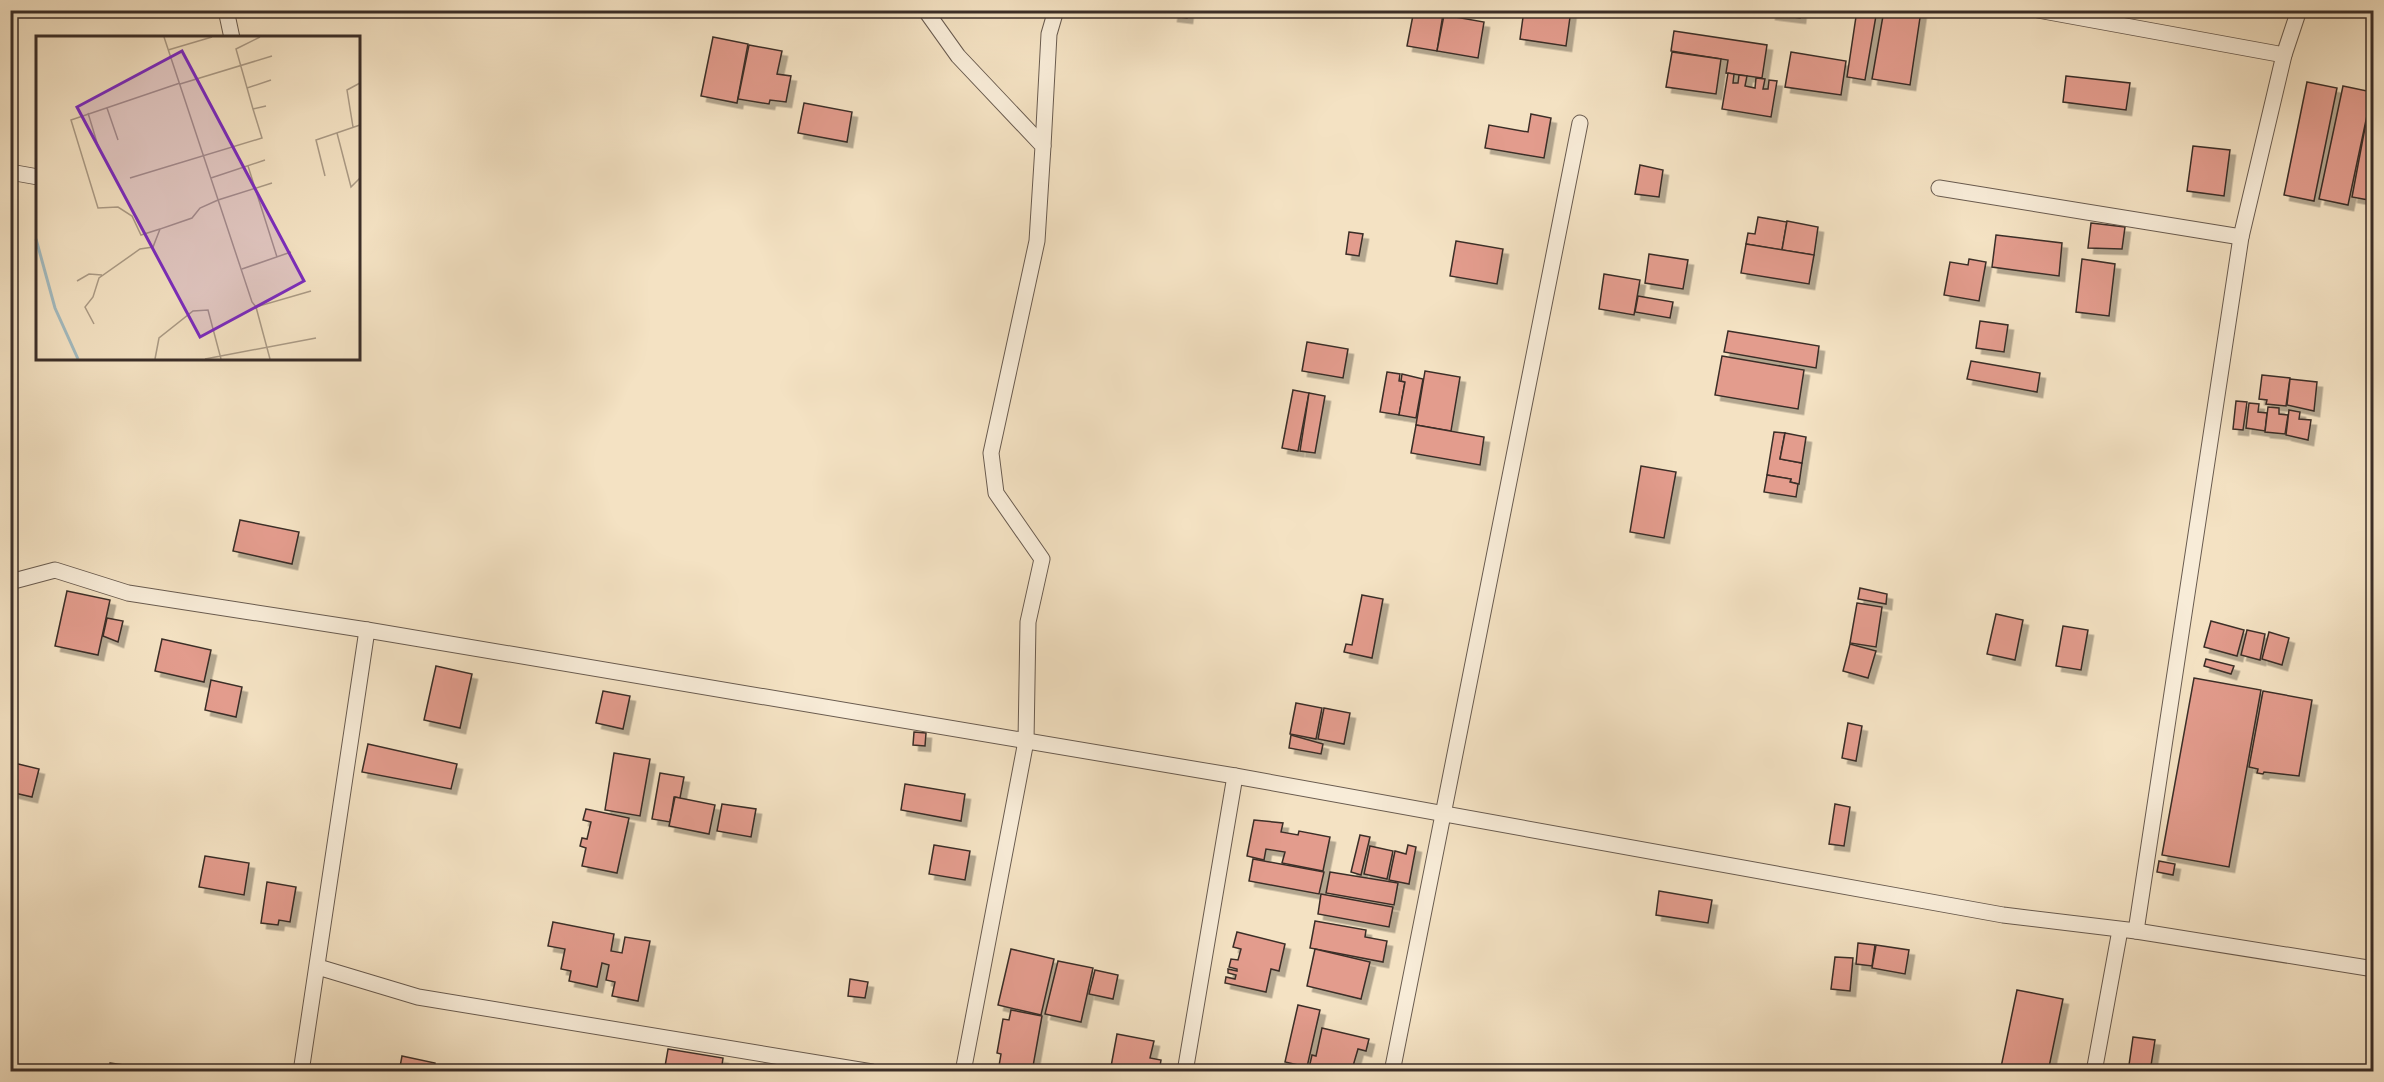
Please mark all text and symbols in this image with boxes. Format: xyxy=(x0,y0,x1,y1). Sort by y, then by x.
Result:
inset map xyxy=(36,36,360,360)

